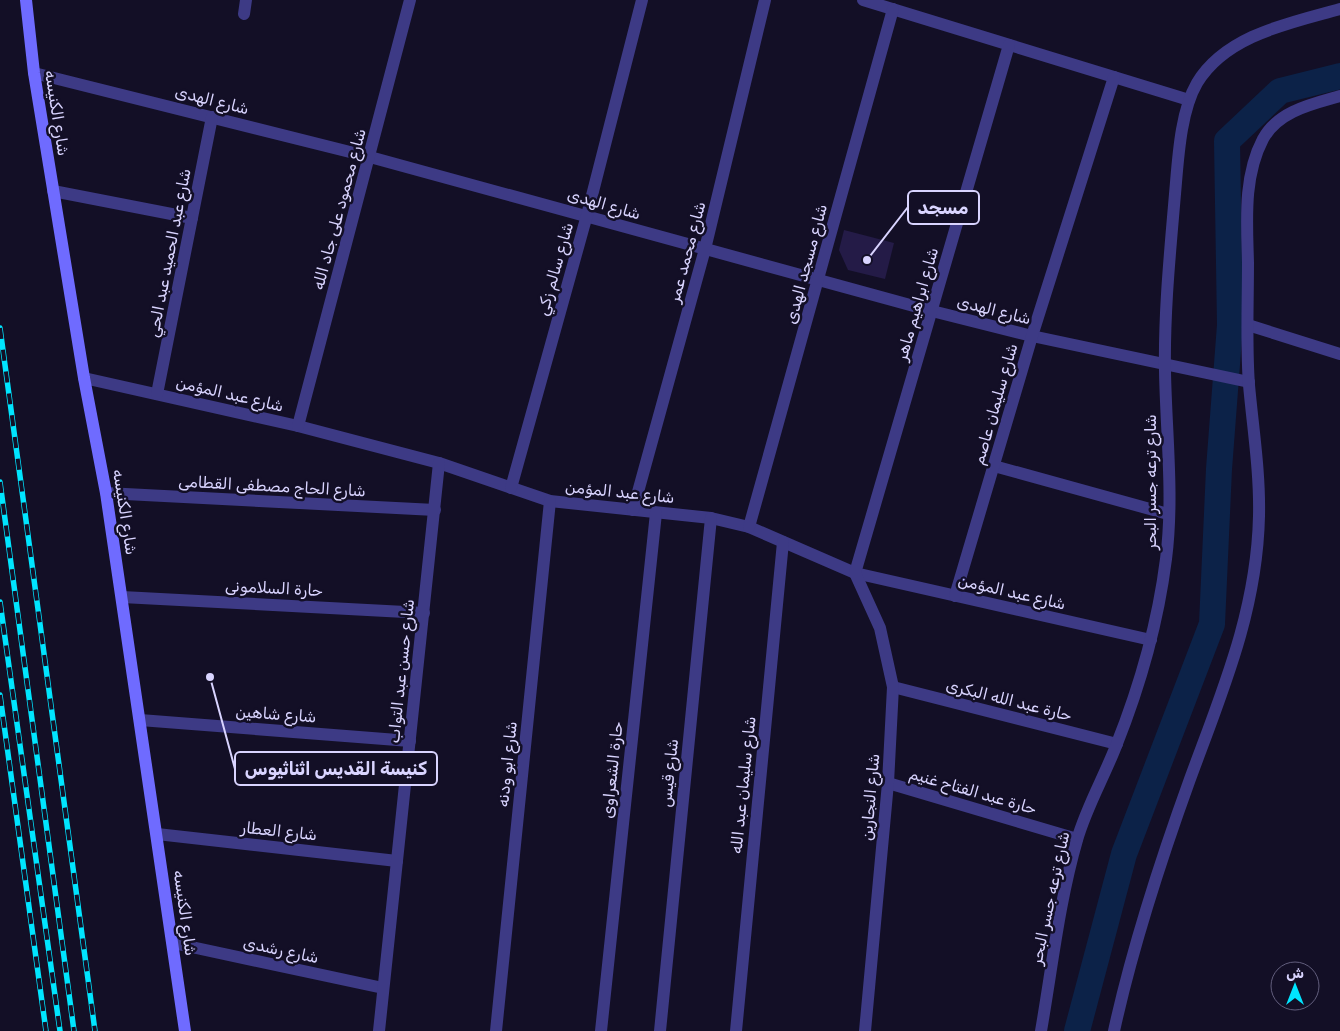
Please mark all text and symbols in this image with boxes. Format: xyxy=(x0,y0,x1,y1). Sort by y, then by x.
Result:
street label: شارع الكنيسه xyxy=(39,69,73,157)
street label: شارع الهدى xyxy=(173,82,251,120)
street label: شارع محمود على جاد الله xyxy=(308,126,372,292)
street label: شارع عبد الحميد عبد الحي xyxy=(143,167,198,340)
street label: شارع الهدى xyxy=(565,184,643,225)
callout: مسجد xyxy=(908,191,979,224)
text: مسجد xyxy=(917,197,969,219)
street label: شارع محمد عمر xyxy=(664,199,712,306)
street label: شارع مسجد الهدى xyxy=(781,202,833,327)
street label: شارع سالم زكي xyxy=(533,220,580,319)
street label: شارع ابراهيم ماهر xyxy=(891,245,944,364)
street label: شارع الهدى xyxy=(955,292,1033,330)
street label: شارع سليمان عاصم xyxy=(969,341,1023,467)
street label: شارع عبد المؤمن xyxy=(174,372,286,418)
street label: شارع ترعه جسر البحر xyxy=(1141,414,1162,551)
street label: شارع الكنيسه xyxy=(107,468,141,556)
street label: شارع الحاج مصطفى القطامى xyxy=(178,472,366,502)
street label: شارع عبد المؤمن xyxy=(564,477,676,509)
street label: شارع عبد المؤمن xyxy=(956,570,1068,616)
street label: حارة السلامونى xyxy=(224,576,324,601)
street label: شارع حسن عبد التواب xyxy=(384,598,420,744)
street label: حارة عبد الله البكرى xyxy=(944,675,1074,726)
street label: شارع شاهين xyxy=(235,702,317,728)
street label: شارع سليمان عبد الله xyxy=(726,715,762,855)
street label: شارع ابو ودنه xyxy=(493,720,523,808)
street label: حارة الشعراوى xyxy=(597,721,628,819)
street label: شارع قيس xyxy=(656,738,684,808)
callout: كنيسة القديس اثناثيوس xyxy=(235,752,437,785)
street label: شارع النجارين xyxy=(857,753,885,841)
text: كنيسة القديس اثناثيوس xyxy=(245,758,427,780)
street label: حارة عبد الفتاح غنيم xyxy=(907,764,1039,820)
street label: شارع العطار xyxy=(239,817,318,846)
street label: شارع ترعه جسر البحر xyxy=(1026,830,1075,968)
street label: شارع الكنيسه xyxy=(168,869,200,957)
street label: شارع رشدى xyxy=(241,933,321,969)
north arrow xyxy=(1270,961,1320,1011)
text: ش xyxy=(1286,965,1304,982)

